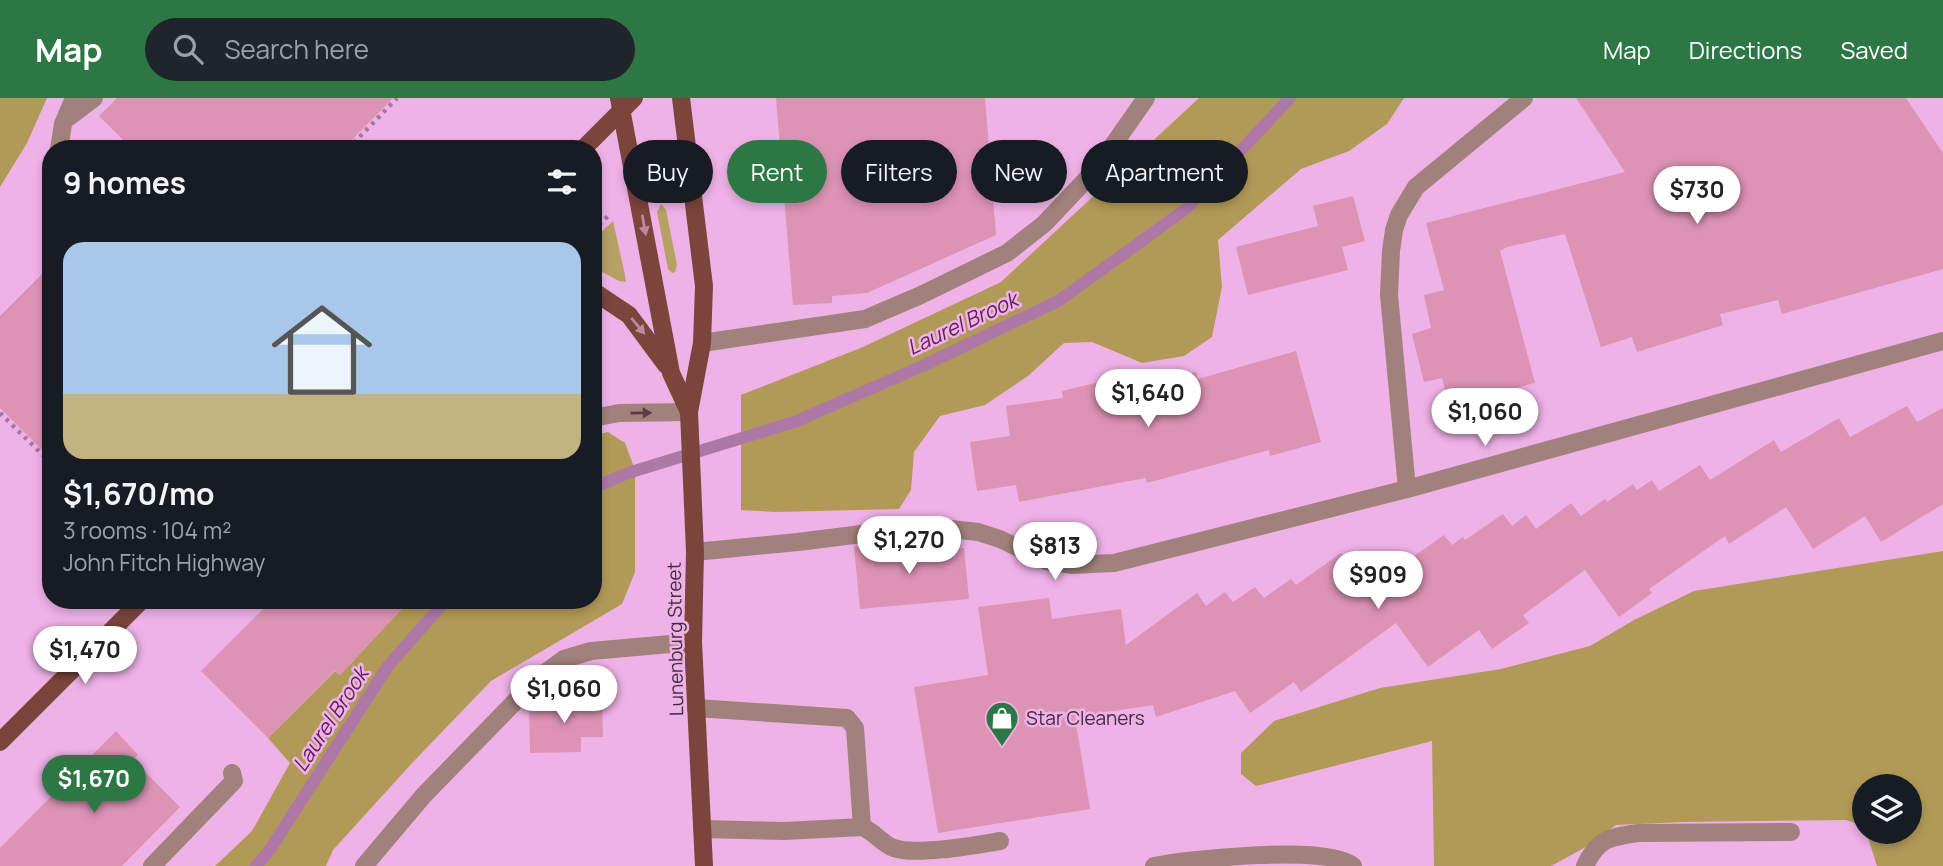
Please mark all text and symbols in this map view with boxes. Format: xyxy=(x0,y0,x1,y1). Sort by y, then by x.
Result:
search box xyxy=(145,18,635,81)
text: Map xyxy=(35,27,103,72)
icon: search xyxy=(169,30,207,68)
text: Search here xyxy=(225,31,369,67)
text: Map xyxy=(1603,33,1651,66)
text: Directions xyxy=(1689,33,1802,66)
text: Saved xyxy=(1840,33,1908,66)
chip: Buy xyxy=(623,140,713,203)
chip: Rent xyxy=(727,140,827,203)
chip: Filters xyxy=(841,140,957,203)
chip: New xyxy=(971,140,1067,203)
chip: Apartment xyxy=(1081,140,1248,203)
text: 9 homes xyxy=(63,162,186,203)
icon: filters xyxy=(543,163,581,201)
pin: $730 xyxy=(1656,166,1738,226)
text: $730 xyxy=(1669,173,1725,205)
one-way arrow xyxy=(639,214,650,236)
water label: Laurel Brook xyxy=(902,284,1024,361)
icon: home xyxy=(259,287,385,413)
one-way arrow xyxy=(630,318,645,335)
pin: $1,640 xyxy=(1091,370,1205,429)
text: $1,640 xyxy=(1111,376,1185,408)
pin: $1,060 xyxy=(1428,388,1542,448)
text: $1,060 xyxy=(1447,395,1523,427)
one-way arrow xyxy=(630,407,652,418)
text: $1,670/mo xyxy=(63,473,215,514)
text: 3 rooms · 104 m² xyxy=(63,514,231,546)
pin: $1,270 xyxy=(852,517,966,576)
pin: $813 xyxy=(1014,522,1096,582)
text: $1,270 xyxy=(873,523,945,555)
text: $813 xyxy=(1029,529,1081,561)
text: John Fitch Highway xyxy=(63,546,265,578)
pin: $909 xyxy=(1337,552,1419,611)
text: $909 xyxy=(1349,558,1407,590)
street label: Lunenburg Street xyxy=(661,562,689,716)
pin: $1,470 xyxy=(28,626,142,686)
text: $1,470 xyxy=(49,633,121,665)
water label: Laurel Brook xyxy=(286,659,376,777)
pin: $1,060 xyxy=(507,666,621,725)
text: $1,060 xyxy=(526,672,602,704)
shop icon: Star Cleaners xyxy=(983,699,1021,748)
place label: Star Cleaners xyxy=(1026,705,1145,731)
pin: $1,670 xyxy=(37,756,151,815)
text: $1,670 xyxy=(58,762,130,794)
map controls xyxy=(1852,774,1922,844)
button: layers xyxy=(1852,774,1922,844)

